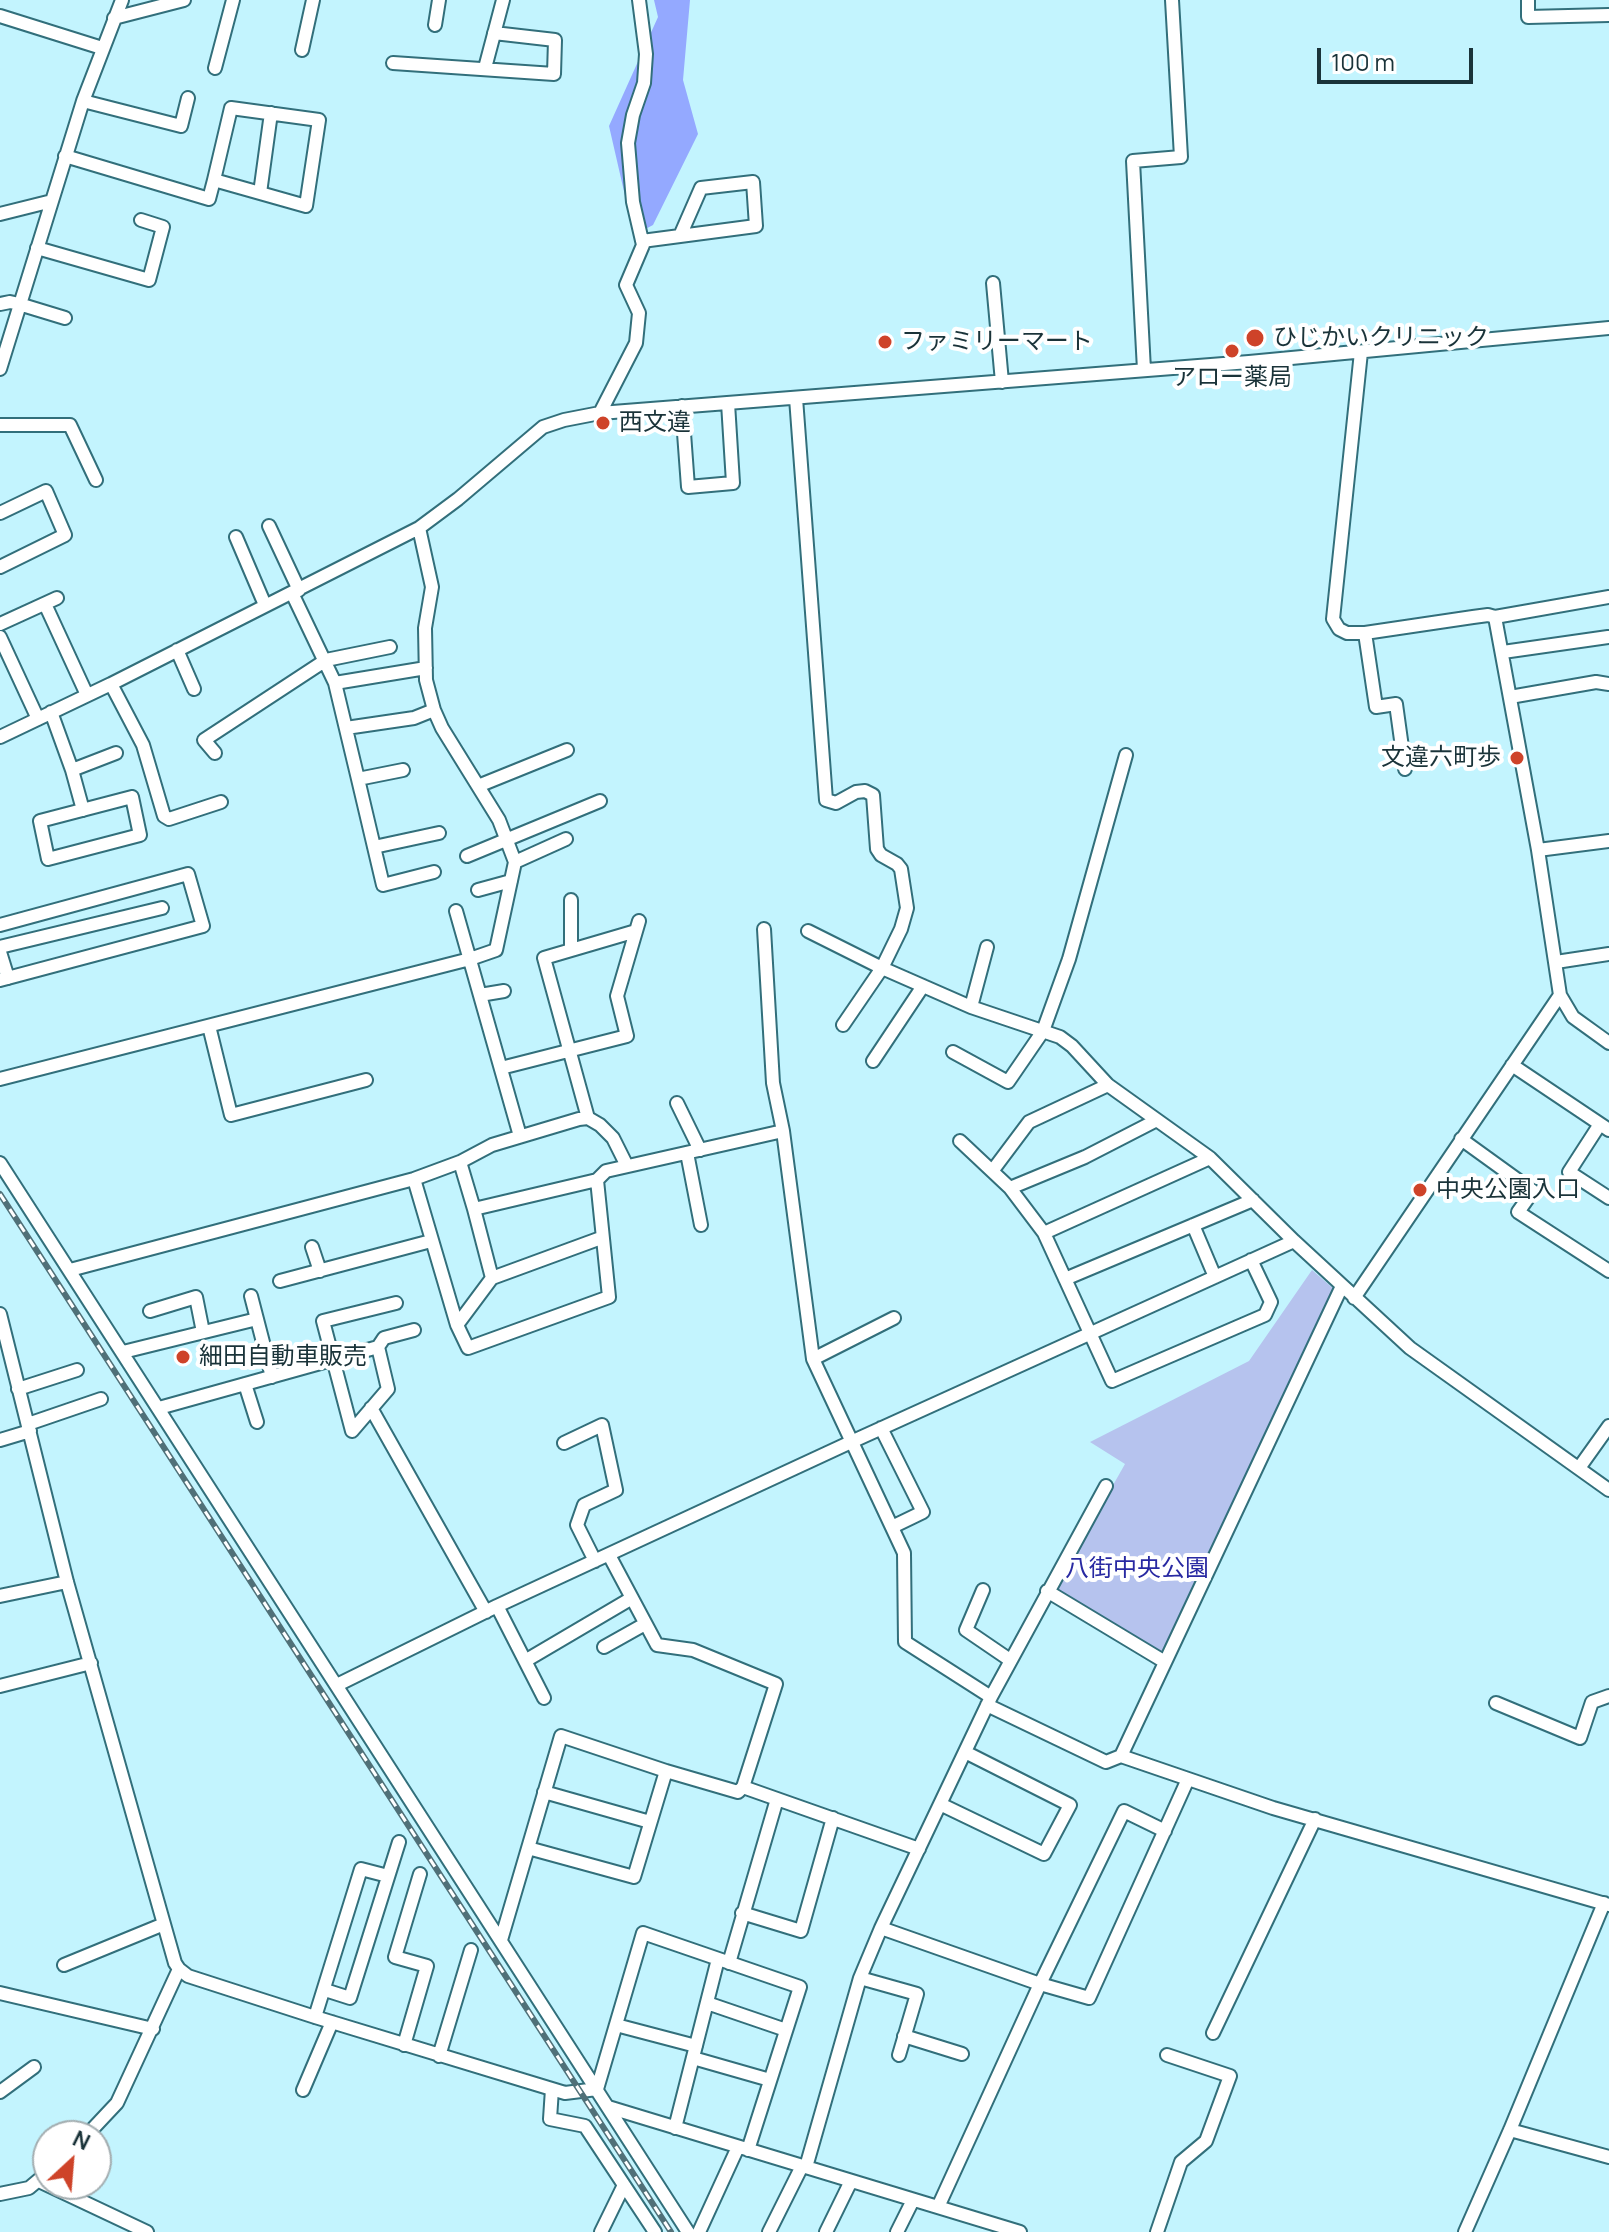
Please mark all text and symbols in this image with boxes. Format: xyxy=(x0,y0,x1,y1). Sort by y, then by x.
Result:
scale bar xyxy=(1321,32,1477,82)
text: 100 m xyxy=(1331,45,1395,78)
place label: ひじかいクリニック xyxy=(1273,324,1489,352)
marker: ひじかいクリニック xyxy=(1244,327,1266,349)
place label: ファミリーマート xyxy=(901,328,1093,356)
marker: ファミリーマート xyxy=(876,333,894,351)
marker: アロー薬局 xyxy=(1223,342,1241,360)
place label: アロー薬局 xyxy=(1172,364,1292,392)
place label: 西文違 xyxy=(619,409,691,437)
marker: 西文違 xyxy=(594,414,612,432)
place label: 文違六町歩 xyxy=(1381,744,1501,772)
marker: 文違六町歩 xyxy=(1508,749,1526,767)
place label: 中央公園入口 xyxy=(1436,1176,1580,1204)
marker: 中央公園入口 xyxy=(1411,1181,1429,1199)
place label: 細田自動車販売 xyxy=(199,1343,367,1371)
marker: 細田自動車販売 xyxy=(174,1348,192,1366)
park label: 八街中央公園 xyxy=(1065,1555,1209,1583)
north arrow xyxy=(32,2120,112,2200)
text: N xyxy=(68,2123,95,2157)

